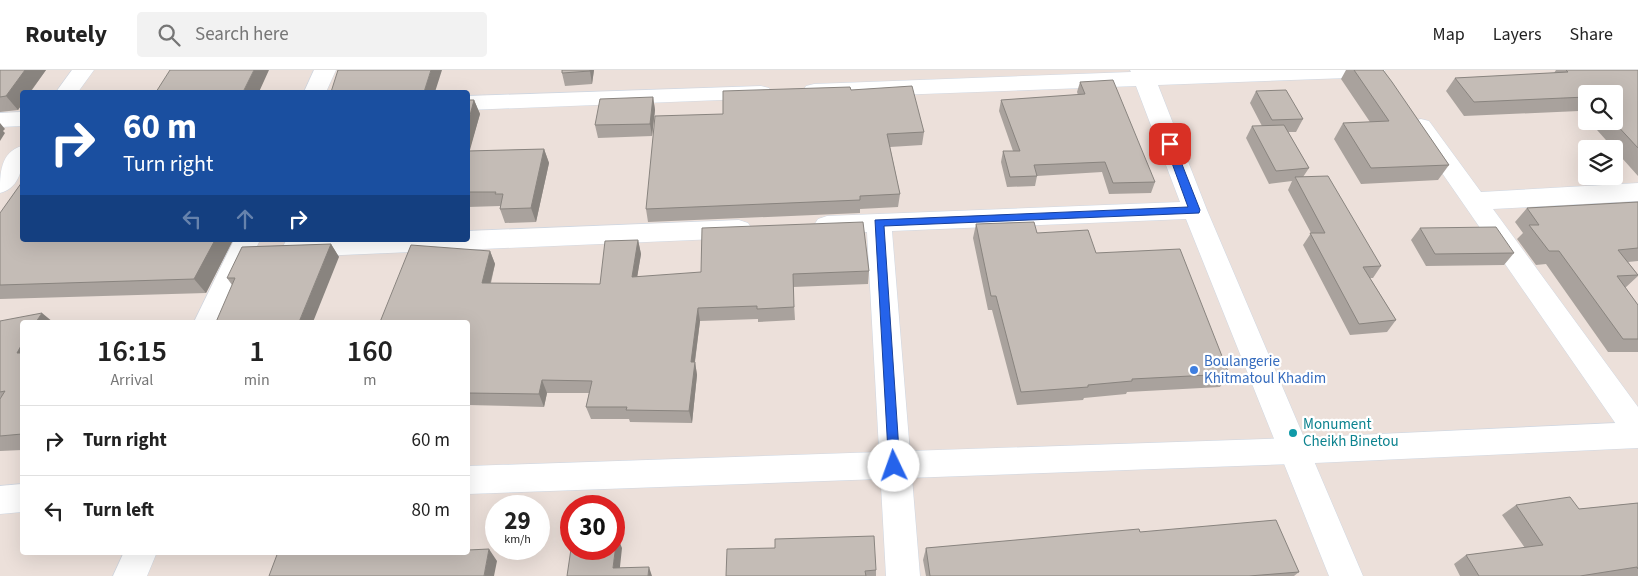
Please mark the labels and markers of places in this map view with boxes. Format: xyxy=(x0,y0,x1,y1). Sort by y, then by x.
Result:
pin xyxy=(1149,123,1191,165)
place label: Boulangerie Khitmatoul Khadim xyxy=(1204,351,1326,389)
marker: Boulangerie Khitmatoul Khadim xyxy=(1188,364,1200,376)
place label: Monument Cheikh Binetou xyxy=(1303,414,1399,452)
marker: Monument Cheikh Binetou xyxy=(1287,427,1299,439)

